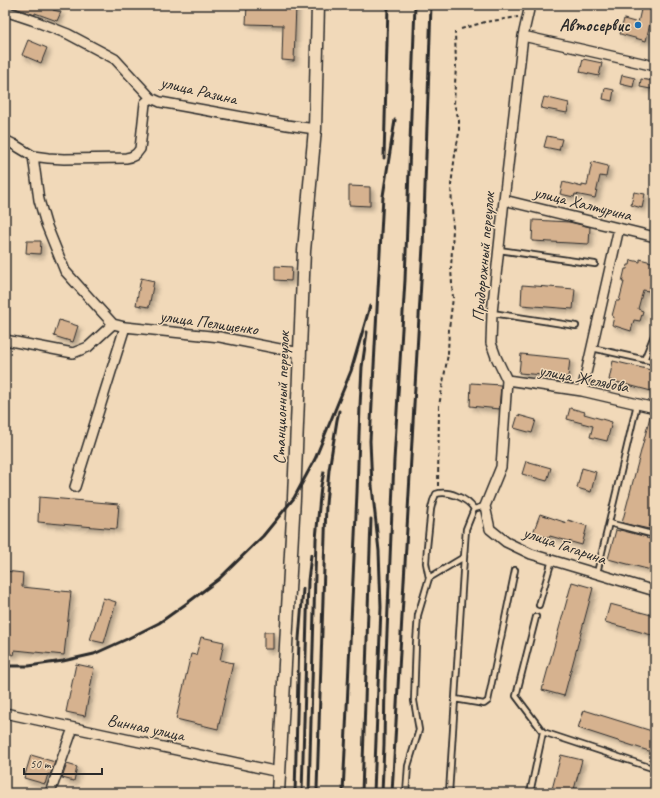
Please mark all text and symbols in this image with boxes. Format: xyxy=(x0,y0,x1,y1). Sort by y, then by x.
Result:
place label: Автосервис xyxy=(559,15,631,36)
marker: Автосервис xyxy=(633,20,643,30)
street label: улица Разина xyxy=(158,71,241,110)
street label: улица Халтурина xyxy=(531,181,635,226)
street label: Придорожный переулок xyxy=(467,190,500,323)
street label: улица Пелищенко xyxy=(158,305,260,340)
street label: Станционный переулок xyxy=(269,329,294,465)
street label: улица Желябова xyxy=(536,359,632,398)
street label: улица Гагарина xyxy=(520,521,610,570)
street label: Винная улица xyxy=(105,709,188,746)
scale bar xyxy=(24,750,102,776)
text: 50 m xyxy=(30,756,52,772)

